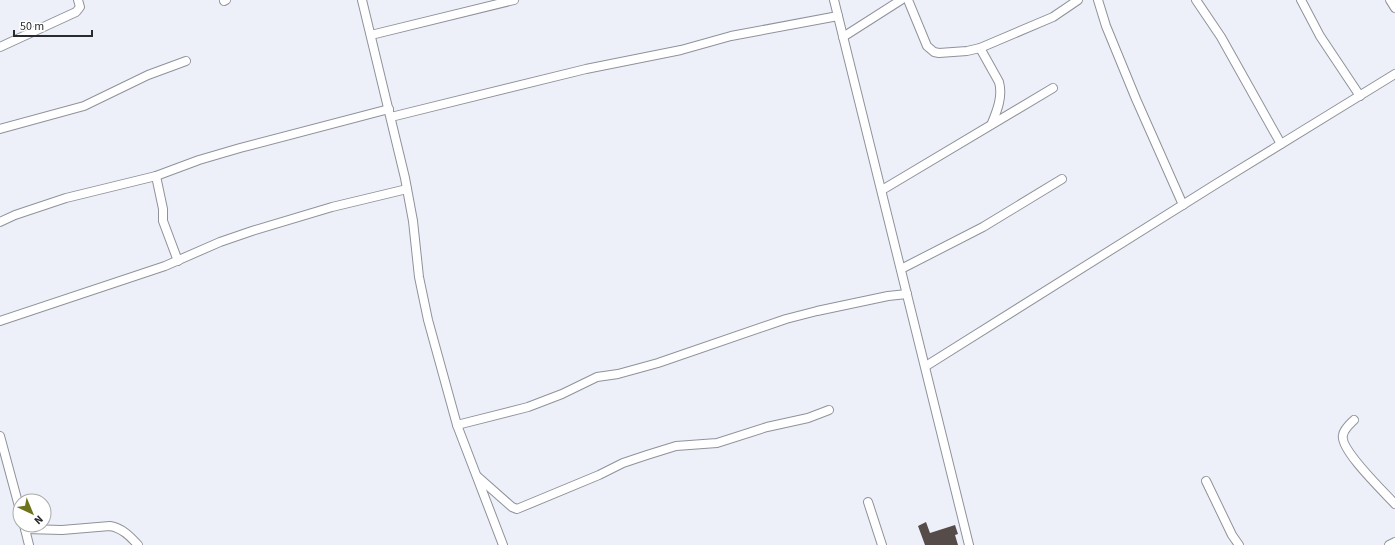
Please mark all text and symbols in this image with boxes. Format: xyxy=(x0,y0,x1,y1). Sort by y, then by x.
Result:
scale bar xyxy=(14,12,92,38)
text: 50 m xyxy=(20,18,44,35)
north arrow xyxy=(12,493,52,533)
text: N xyxy=(31,512,46,528)

